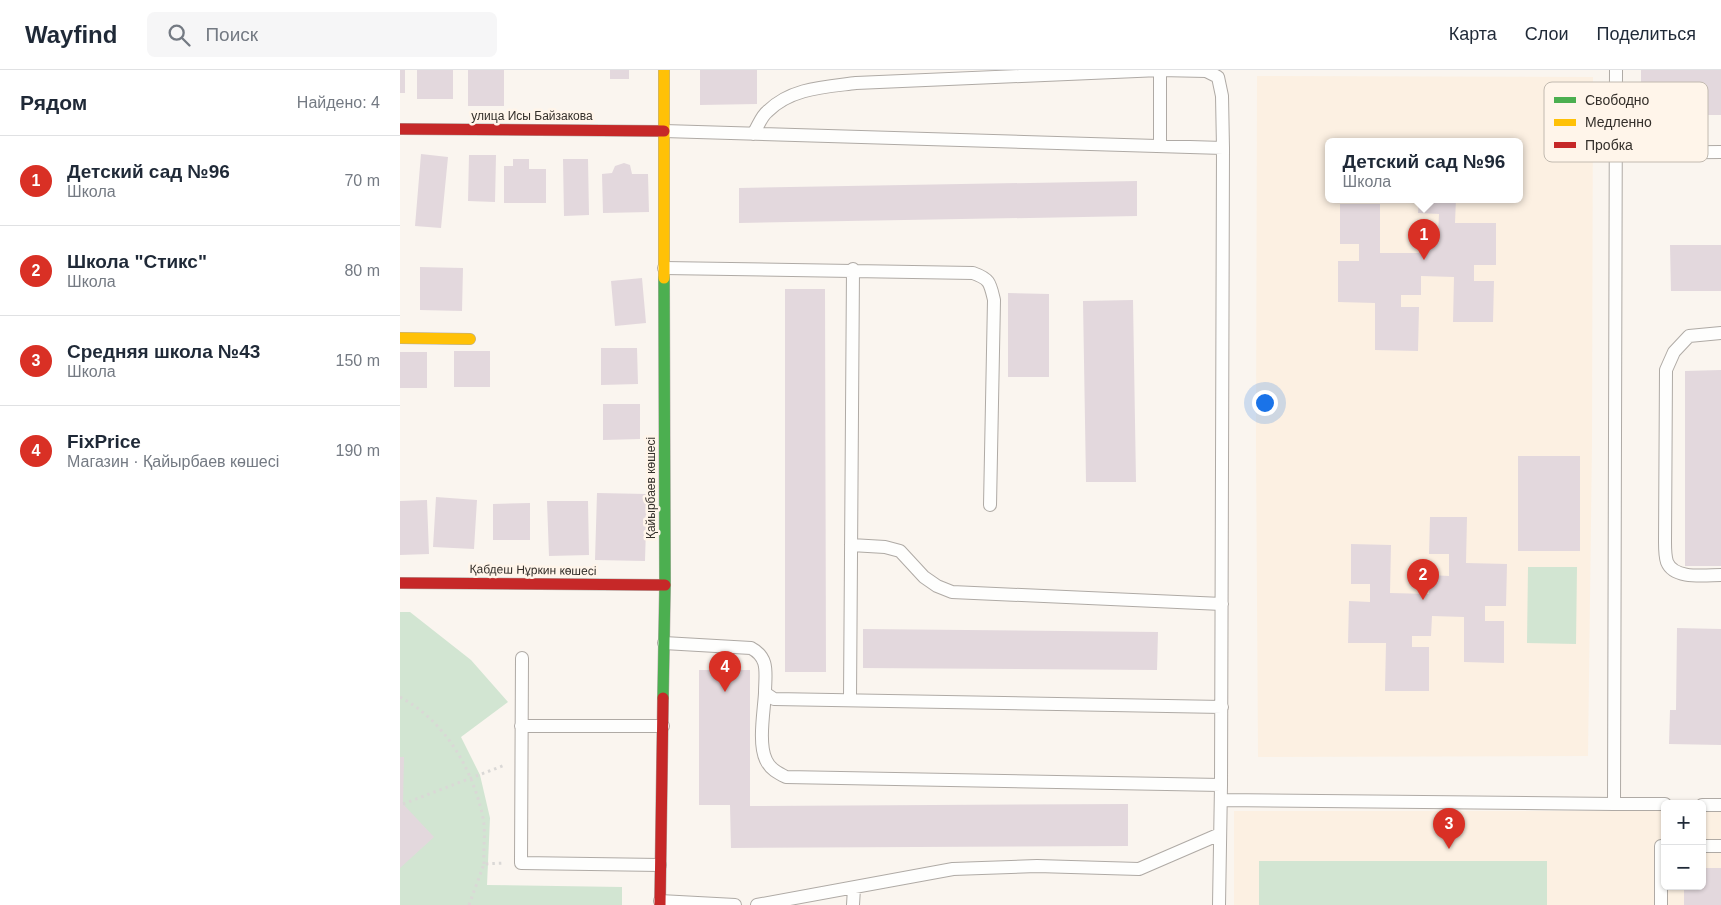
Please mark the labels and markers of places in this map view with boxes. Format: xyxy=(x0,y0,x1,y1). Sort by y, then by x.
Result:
pin: 1 xyxy=(1408,219,1440,260)
pin: 2 xyxy=(1407,559,1439,600)
pin: 4 xyxy=(709,651,741,692)
pin: 3 xyxy=(1433,808,1465,849)

